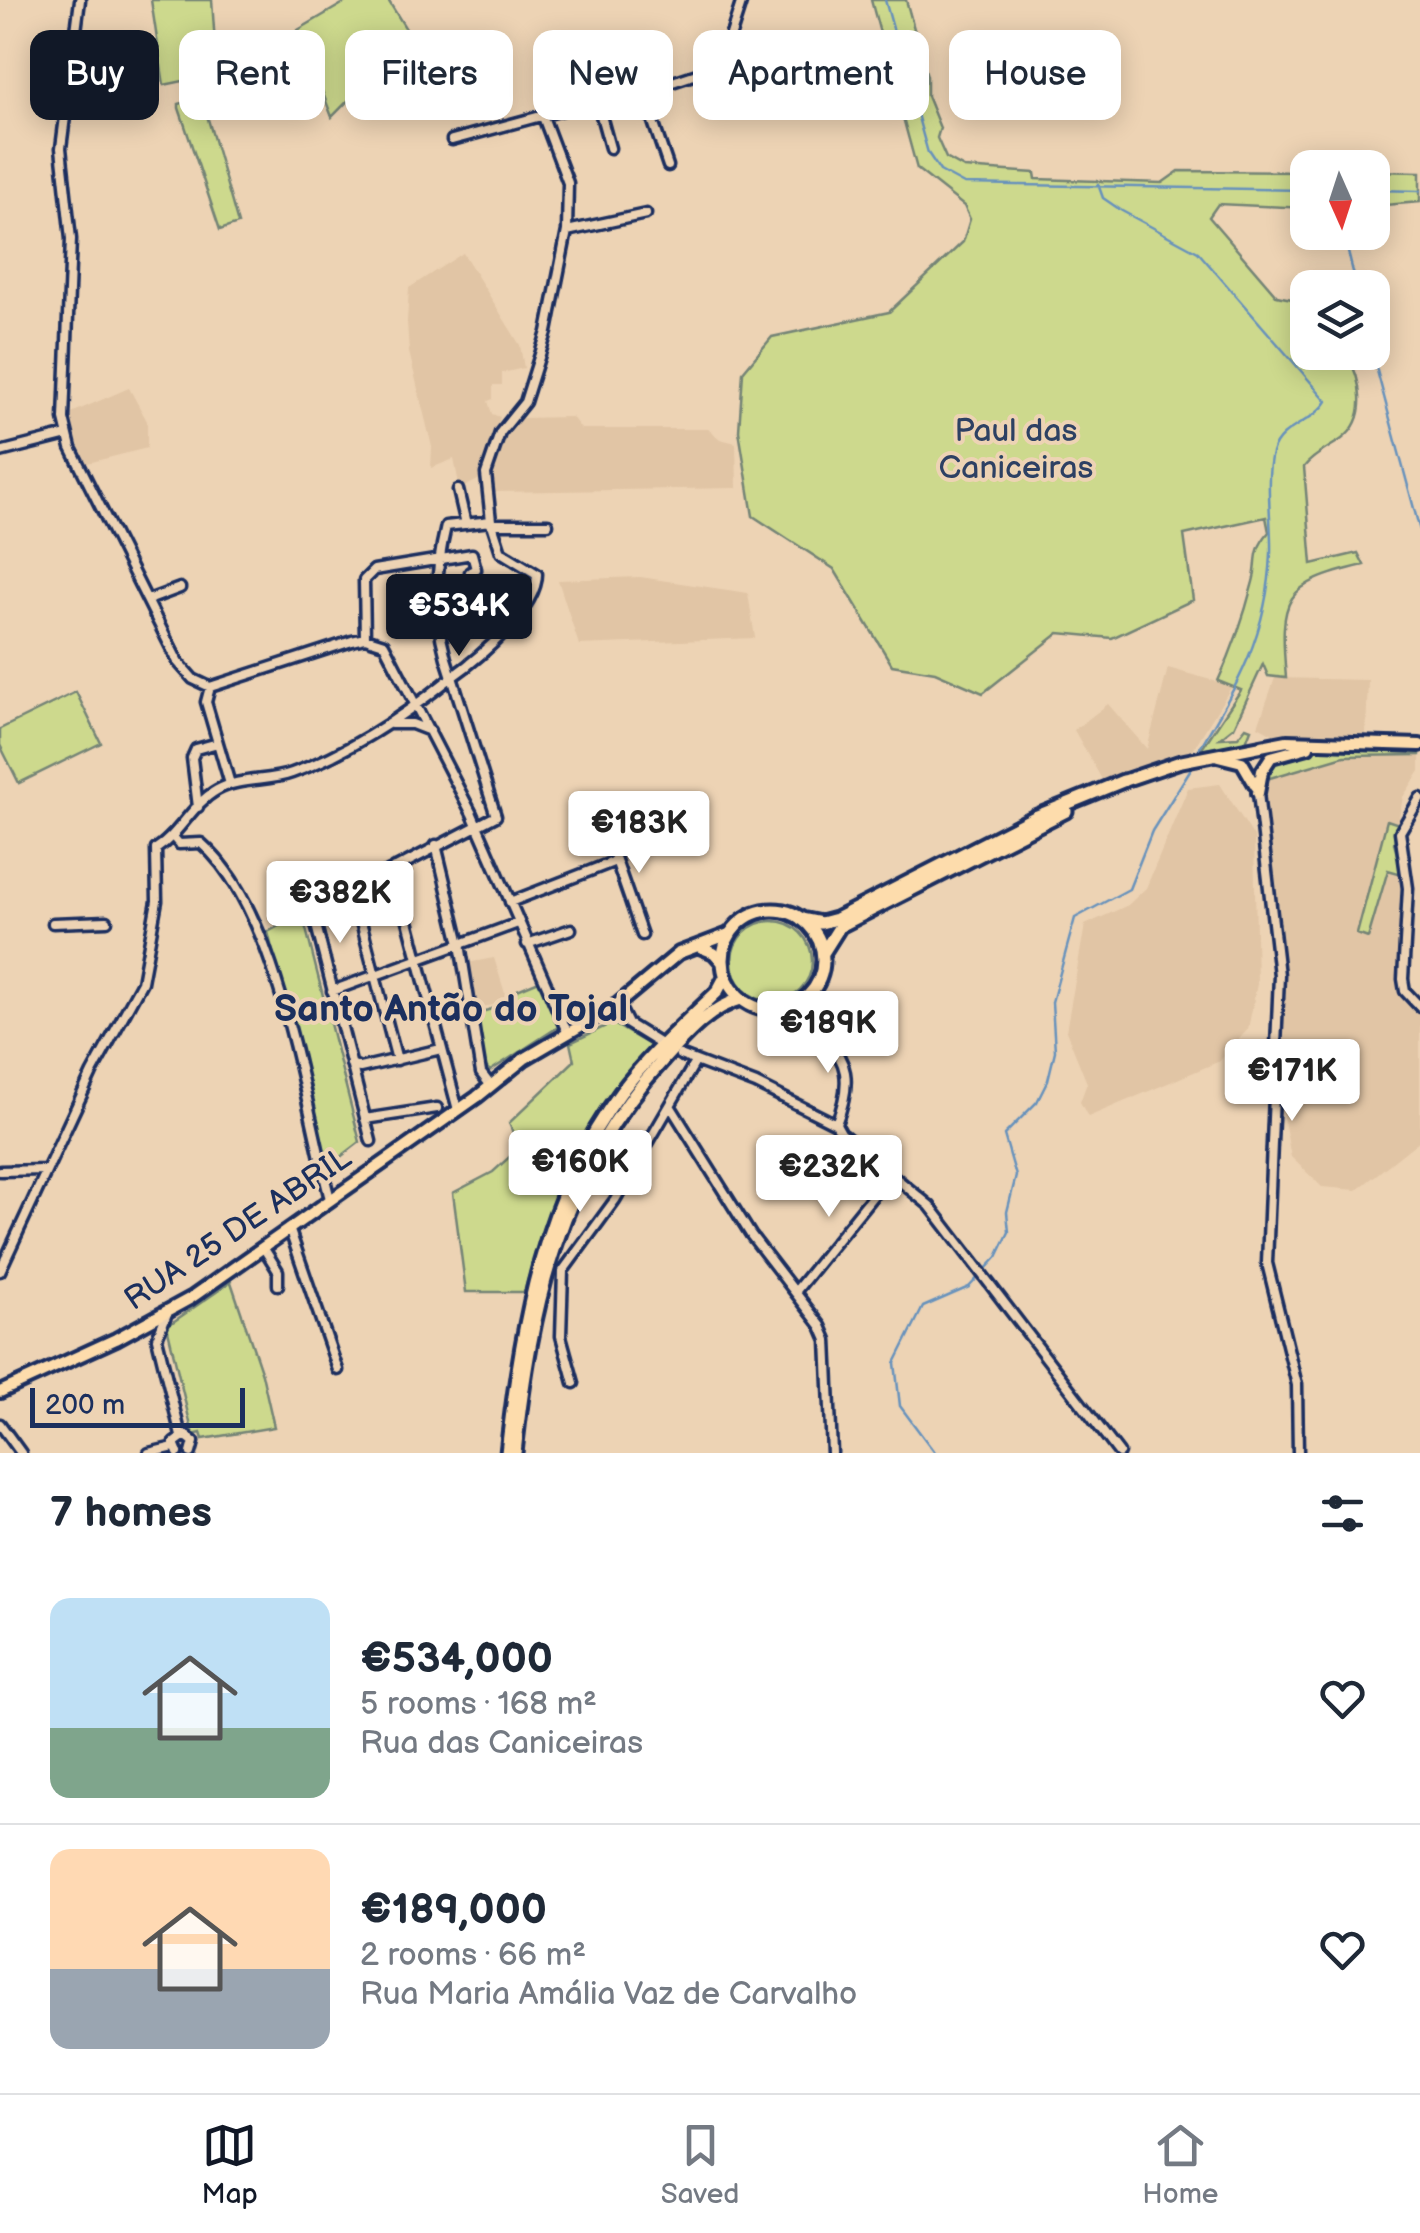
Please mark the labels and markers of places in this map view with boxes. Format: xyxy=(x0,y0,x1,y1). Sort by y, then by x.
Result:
pin: €534K xyxy=(389,574,529,659)
pin: €183K xyxy=(569,791,709,876)
pin: €382K xyxy=(270,861,410,946)
pin: €189K xyxy=(758,991,898,1076)
pin: €171K xyxy=(1222,1039,1362,1124)
pin: €160K xyxy=(510,1130,650,1215)
pin: €232K xyxy=(759,1135,899,1220)

